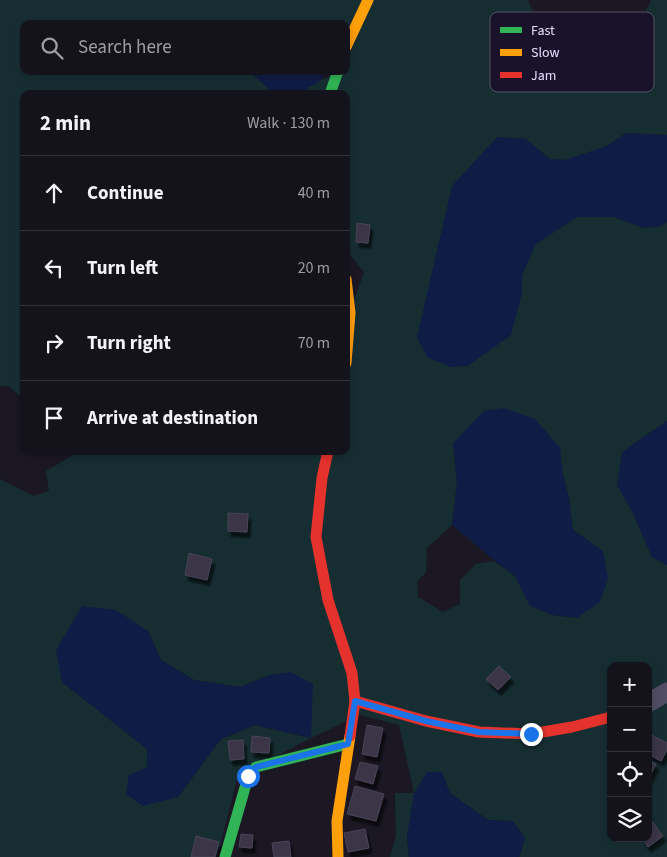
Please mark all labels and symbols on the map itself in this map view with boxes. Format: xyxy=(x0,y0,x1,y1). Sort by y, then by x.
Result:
legend xyxy=(490,12,654,92)
text: Fast xyxy=(531,21,555,41)
text: Slow xyxy=(531,43,560,63)
text: Jam xyxy=(531,66,556,86)
route end xyxy=(520,723,543,746)
route start xyxy=(237,765,260,788)

